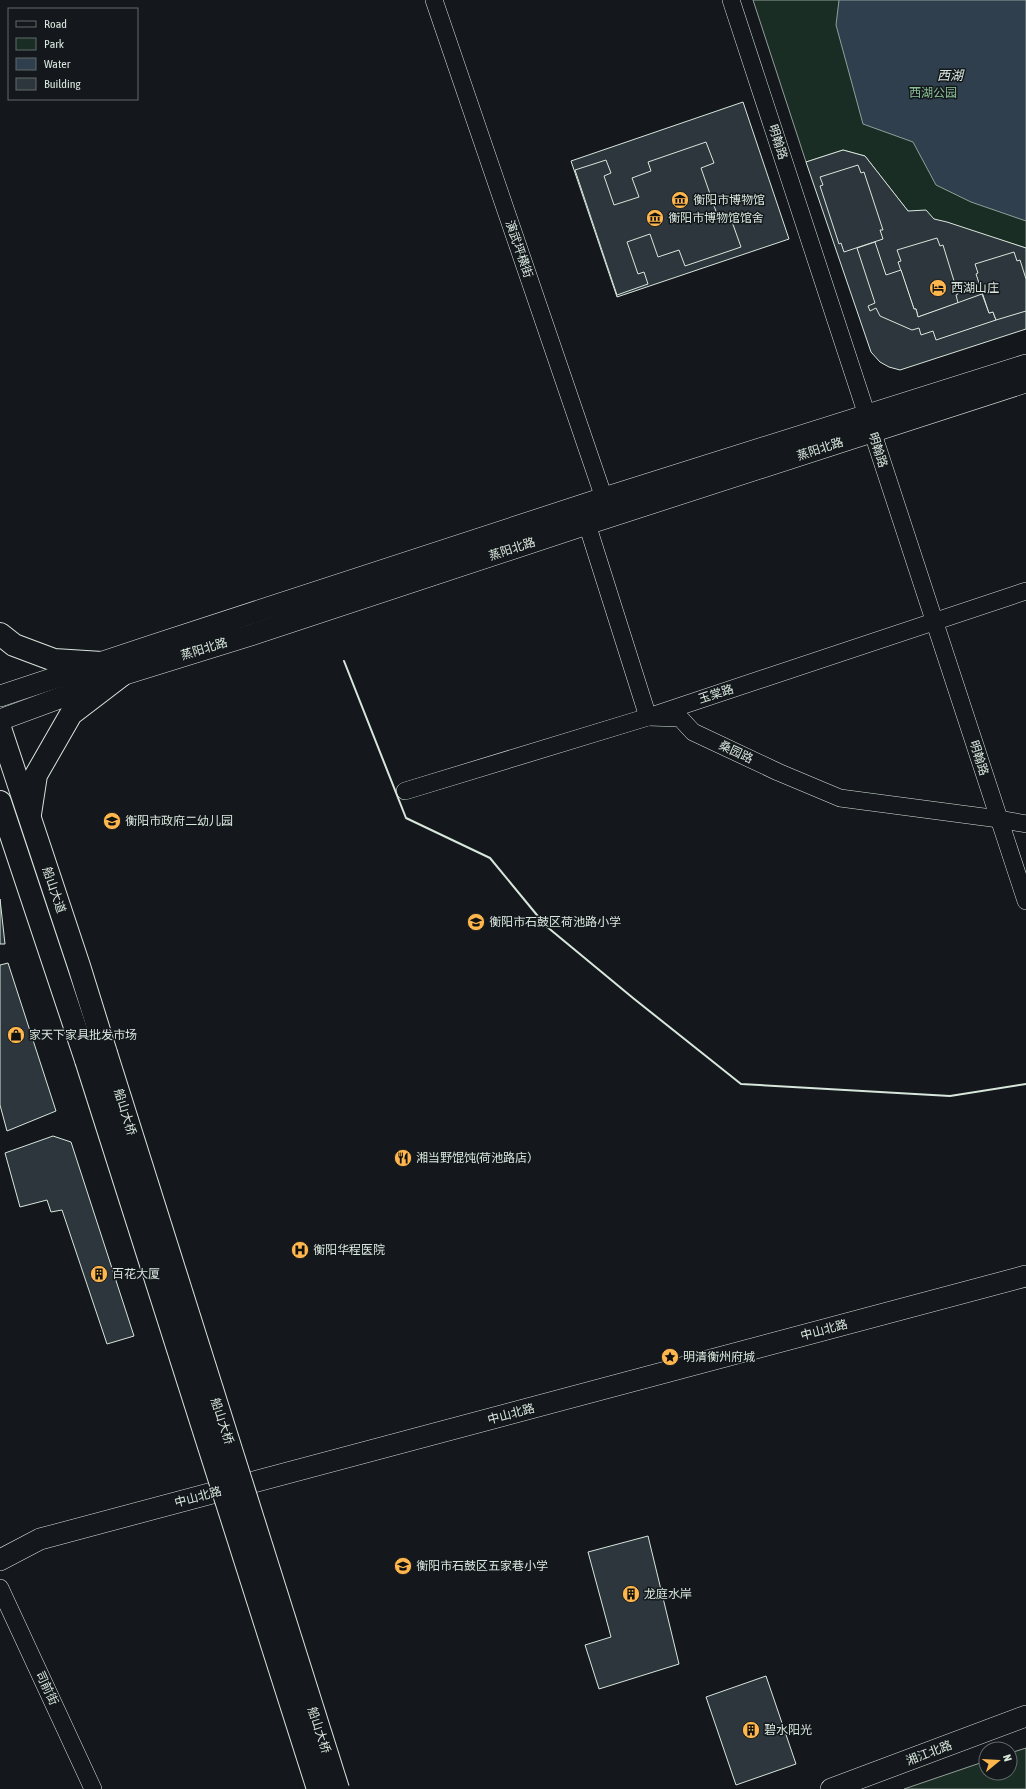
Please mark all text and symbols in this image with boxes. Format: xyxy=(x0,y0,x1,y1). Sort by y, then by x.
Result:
legend xyxy=(8,8,138,100)
text: Road xyxy=(44,17,67,31)
text: Park xyxy=(44,37,65,51)
text: Water xyxy=(44,57,71,71)
water label: 西湖 xyxy=(937,68,965,83)
text: Building xyxy=(44,77,82,91)
park label: 西湖公园 xyxy=(909,86,957,100)
street label: 明翰路 xyxy=(766,123,790,161)
museum icon: 衡阳市博物馆 xyxy=(670,190,690,210)
place label: 衡阳市博物馆 xyxy=(693,193,765,207)
museum icon: 衡阳市博物馆馆舍 xyxy=(645,208,665,228)
place label: 衡阳市博物馆馆舍 xyxy=(668,211,764,225)
street label: 演武坪横街 xyxy=(503,218,535,280)
hotel icon: 西湖山庄 xyxy=(928,278,948,298)
place label: 西湖山庄 xyxy=(951,281,999,295)
street label: 明翰路 xyxy=(866,431,890,469)
street label: 蒸阳北路 xyxy=(795,435,845,463)
street label: 蒸阳北路 xyxy=(487,535,537,563)
street label: 蒸阳北路 xyxy=(179,635,229,663)
street label: 玉棠路 xyxy=(697,682,735,706)
street label: 桑园路 xyxy=(717,738,755,766)
street label: 明翰路 xyxy=(967,739,991,777)
school or university icon: 衡阳市政府二幼儿园 xyxy=(102,811,122,831)
place label: 衡阳市政府二幼儿园 xyxy=(125,814,233,828)
street label: 船山大道 xyxy=(40,865,68,915)
school or university icon: 衡阳市石鼓区荷池路小学 xyxy=(466,912,486,932)
place label: 衡阳市石鼓区荷池路小学 xyxy=(489,915,621,929)
shop icon: 家天下家具批发市场 xyxy=(6,1025,26,1045)
place label: 家天下家具批发市场 xyxy=(29,1028,137,1042)
street label: 船山大桥 xyxy=(111,1087,139,1137)
restaurant icon: 湘当野馄饨(荷池路店） xyxy=(393,1148,413,1168)
place label: 湘当野馄饨(荷池路店） xyxy=(416,1151,539,1165)
hospital icon: 衡阳华程医院 xyxy=(290,1240,310,1260)
place label: 衡阳华程医院 xyxy=(313,1243,385,1257)
building icon: 百花大厦 xyxy=(89,1264,109,1284)
place label: 百花大厦 xyxy=(112,1267,160,1281)
street label: 中山北路 xyxy=(799,1317,849,1343)
place icon: 明清衡州府城 xyxy=(660,1347,680,1367)
place label: 明清衡州府城 xyxy=(683,1350,755,1364)
street label: 船山大桥 xyxy=(208,1396,236,1446)
street label: 中山北路 xyxy=(486,1401,536,1427)
street label: 中山北路 xyxy=(173,1484,223,1510)
school or university icon: 衡阳市石鼓区五家巷小学 xyxy=(393,1556,413,1576)
place label: 衡阳市石鼓区五家巷小学 xyxy=(416,1559,548,1573)
building icon: 龙庭水岸 xyxy=(621,1584,641,1604)
place label: 龙庭水岸 xyxy=(644,1587,692,1601)
street label: 司前街 xyxy=(33,1669,61,1707)
street label: 船山大桥 xyxy=(305,1705,333,1755)
building icon: 碧水阳光 xyxy=(741,1720,761,1740)
place label: 碧水阳光 xyxy=(764,1723,812,1737)
street label: 湘江北路 xyxy=(904,1738,954,1768)
north arrow xyxy=(978,1741,1018,1781)
text: N xyxy=(1001,1753,1014,1763)

